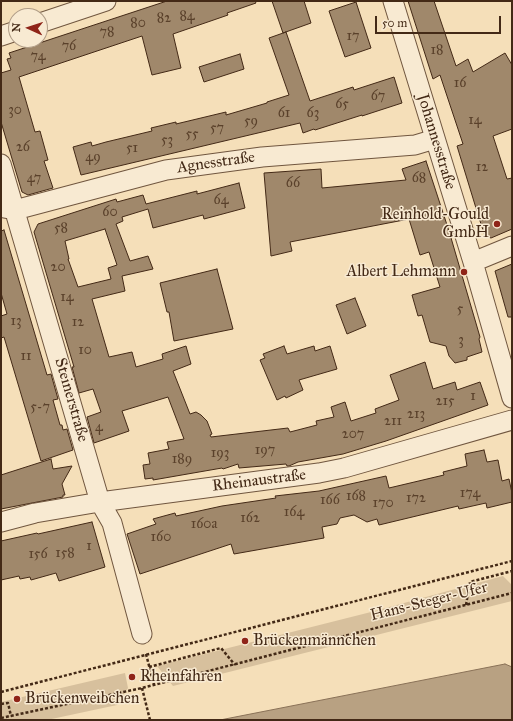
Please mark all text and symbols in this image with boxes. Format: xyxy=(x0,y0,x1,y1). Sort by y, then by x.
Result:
north arrow xyxy=(8,8,48,48)
scale bar xyxy=(377,8,503,34)
house number: 84 xyxy=(179,9,195,25)
house number: 82 xyxy=(157,11,171,27)
house number: 80 xyxy=(130,16,146,32)
text: 50 m xyxy=(382,16,407,30)
text: N xyxy=(10,22,23,32)
house number: 78 xyxy=(100,25,114,41)
house number: 17 xyxy=(346,29,360,45)
house number: 76 xyxy=(62,39,76,55)
house number: 18 xyxy=(431,43,443,59)
house number: 74 xyxy=(31,49,45,65)
house number: 16 xyxy=(454,76,466,92)
house number: 67 xyxy=(371,89,385,105)
street label: Johannesstraße xyxy=(412,92,460,192)
house number: 65 xyxy=(335,97,349,113)
house number: 30 xyxy=(8,103,22,119)
house number: 61 xyxy=(278,106,290,122)
house number: 63 xyxy=(307,106,319,122)
house number: 14 xyxy=(468,113,482,129)
house number: 59 xyxy=(244,114,258,130)
house number: 57 xyxy=(210,121,224,137)
house number: 55 xyxy=(185,127,199,143)
house number: 53 xyxy=(161,133,173,149)
house number: 26 xyxy=(16,140,30,156)
house number: 51 xyxy=(126,141,138,157)
street label: Agnesstraße xyxy=(176,148,256,178)
house number: 49 xyxy=(85,150,101,166)
house number: 12 xyxy=(476,160,488,176)
house number: 47 xyxy=(27,171,41,187)
house number: 68 xyxy=(412,171,426,187)
house number: 66 xyxy=(286,176,300,192)
house number: 64 xyxy=(214,193,228,209)
house number: 60 xyxy=(102,205,118,221)
place label: Reinhold-Gould GmbH xyxy=(382,205,489,243)
marker: Reinhold-Gould GmbH xyxy=(492,219,502,229)
house number: 58 xyxy=(54,221,68,237)
house number: 20 xyxy=(50,260,66,276)
place label: Albert Lehmann xyxy=(347,262,456,282)
marker: Albert Lehmann xyxy=(459,267,469,277)
house number: 14 xyxy=(60,290,74,306)
house number: 5 xyxy=(457,302,463,318)
house number: 13 xyxy=(10,314,22,330)
house number: 12 xyxy=(72,315,84,331)
house number: 3 xyxy=(458,333,464,349)
house number: 10 xyxy=(78,343,92,359)
house number: 11 xyxy=(20,349,32,365)
street label: Steinerstraße xyxy=(50,356,92,444)
house number: 1 xyxy=(470,389,476,405)
house number: 215 xyxy=(436,394,454,410)
house number: 5-7 xyxy=(30,400,50,416)
house number: 213 xyxy=(407,407,425,423)
house number: 211 xyxy=(384,414,402,430)
house number: 4 xyxy=(95,420,103,436)
house number: 207 xyxy=(342,427,364,443)
house number: 197 xyxy=(255,443,275,459)
house number: 193 xyxy=(211,446,229,462)
house number: 189 xyxy=(172,452,192,468)
street label: Rheinaustraße xyxy=(211,466,307,496)
house number: 174 xyxy=(460,486,480,502)
house number: 168 xyxy=(346,489,366,505)
house number: 172 xyxy=(406,491,426,507)
house number: 166 xyxy=(320,493,340,509)
house number: 170 xyxy=(372,496,394,512)
house number: 164 xyxy=(284,505,304,521)
house number: 162 xyxy=(240,511,260,527)
house number: 160a xyxy=(191,517,217,533)
house number: 160 xyxy=(151,530,171,546)
house number: 1 xyxy=(86,539,92,555)
house number: 158 xyxy=(55,546,75,562)
house number: 156 xyxy=(28,547,48,563)
street label: Hans-Steger-Ufer xyxy=(368,578,490,626)
place label: Brückenmännchen xyxy=(253,631,376,651)
marker: Brückenmännchen xyxy=(240,636,250,646)
place label: Rheinfähren xyxy=(140,667,222,687)
marker: Rheinfähren xyxy=(127,672,137,682)
place label: Brückenweibchen xyxy=(25,689,139,709)
marker: Brückenweibchen xyxy=(12,694,22,704)

